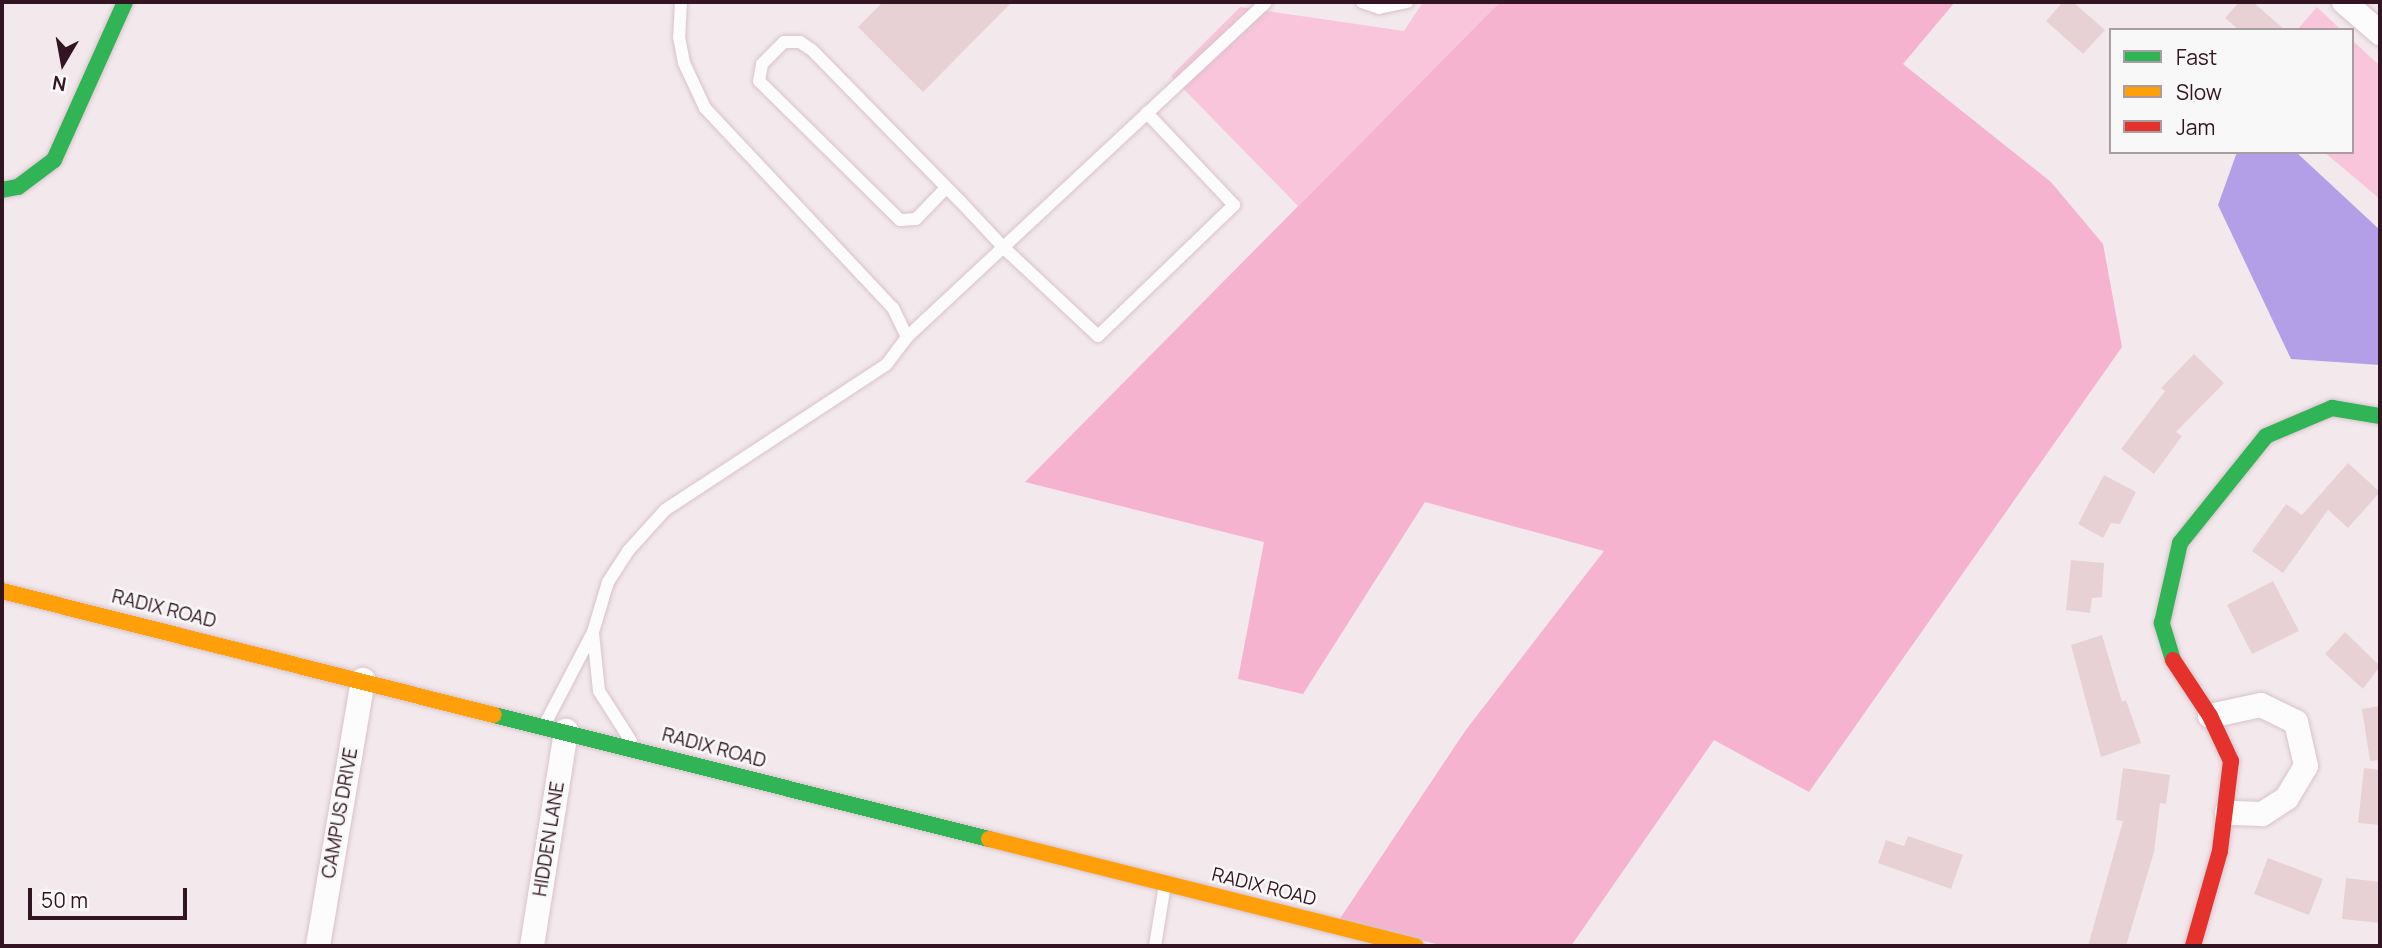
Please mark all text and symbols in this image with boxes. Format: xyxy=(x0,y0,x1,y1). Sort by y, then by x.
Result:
north arrow xyxy=(28,28,98,98)
legend xyxy=(2109,28,2354,154)
text: Fast xyxy=(2176,43,2217,71)
text: N xyxy=(50,70,68,98)
text: Slow xyxy=(2176,78,2222,106)
text: Jam xyxy=(2176,113,2215,141)
street label: RADIX ROAD xyxy=(109,585,219,633)
street label: RADIX ROAD xyxy=(660,723,768,773)
street label: CAMPUS DRIVE xyxy=(317,746,363,880)
street label: HIDDEN LANE xyxy=(529,780,569,898)
street label: RADIX ROAD xyxy=(1209,863,1319,911)
scale bar xyxy=(32,874,191,918)
text: 50 m xyxy=(41,886,88,914)

